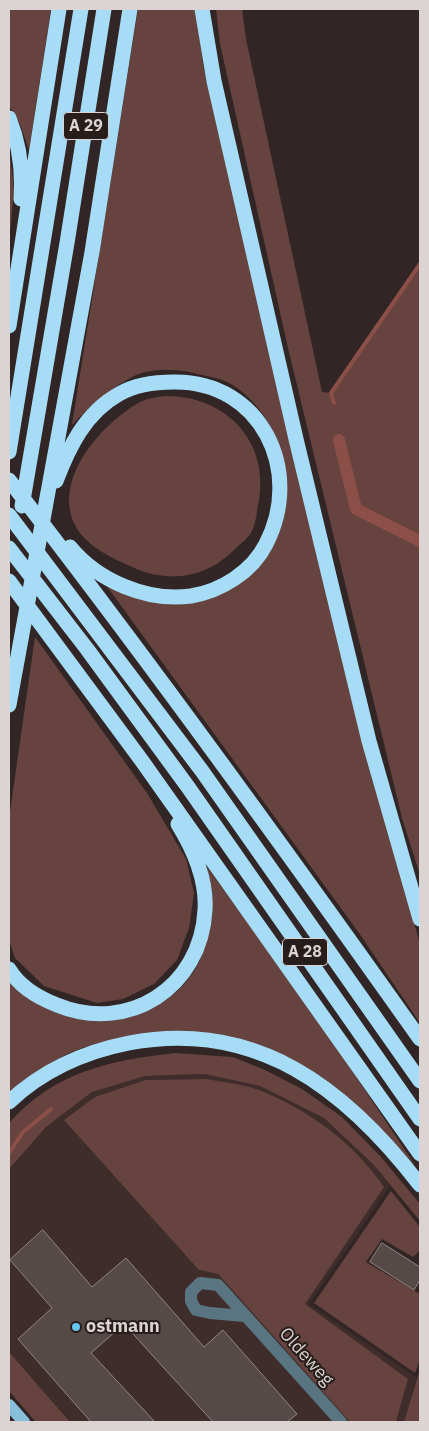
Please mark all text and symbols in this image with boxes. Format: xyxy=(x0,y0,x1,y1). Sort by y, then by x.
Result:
road number: A 29 xyxy=(64,112,108,140)
road number: A 28 xyxy=(282,939,328,966)
place label: ostmann xyxy=(86,1316,160,1338)
marker: ostmann xyxy=(70,1321,82,1333)
street label: Oldeweg xyxy=(274,1323,338,1391)

